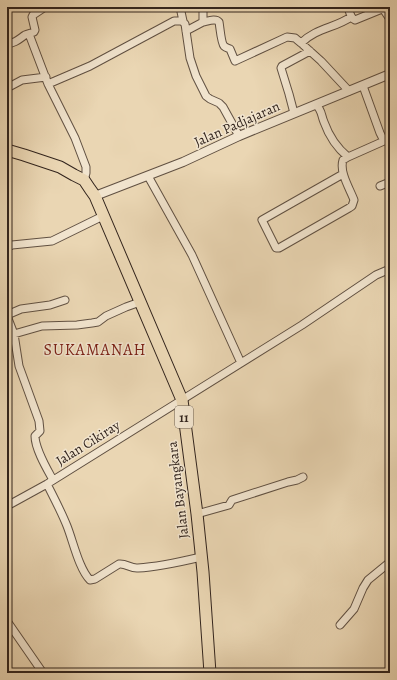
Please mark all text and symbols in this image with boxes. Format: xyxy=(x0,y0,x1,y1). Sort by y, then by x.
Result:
street label: Jalan Padjajaran xyxy=(191,96,283,151)
district label: SUKAMANAH xyxy=(43,339,147,361)
road number: 11 xyxy=(175,406,193,428)
street label: Jalan Cikiray xyxy=(52,415,124,470)
street label: Jalan Bayangkara xyxy=(163,440,193,540)

